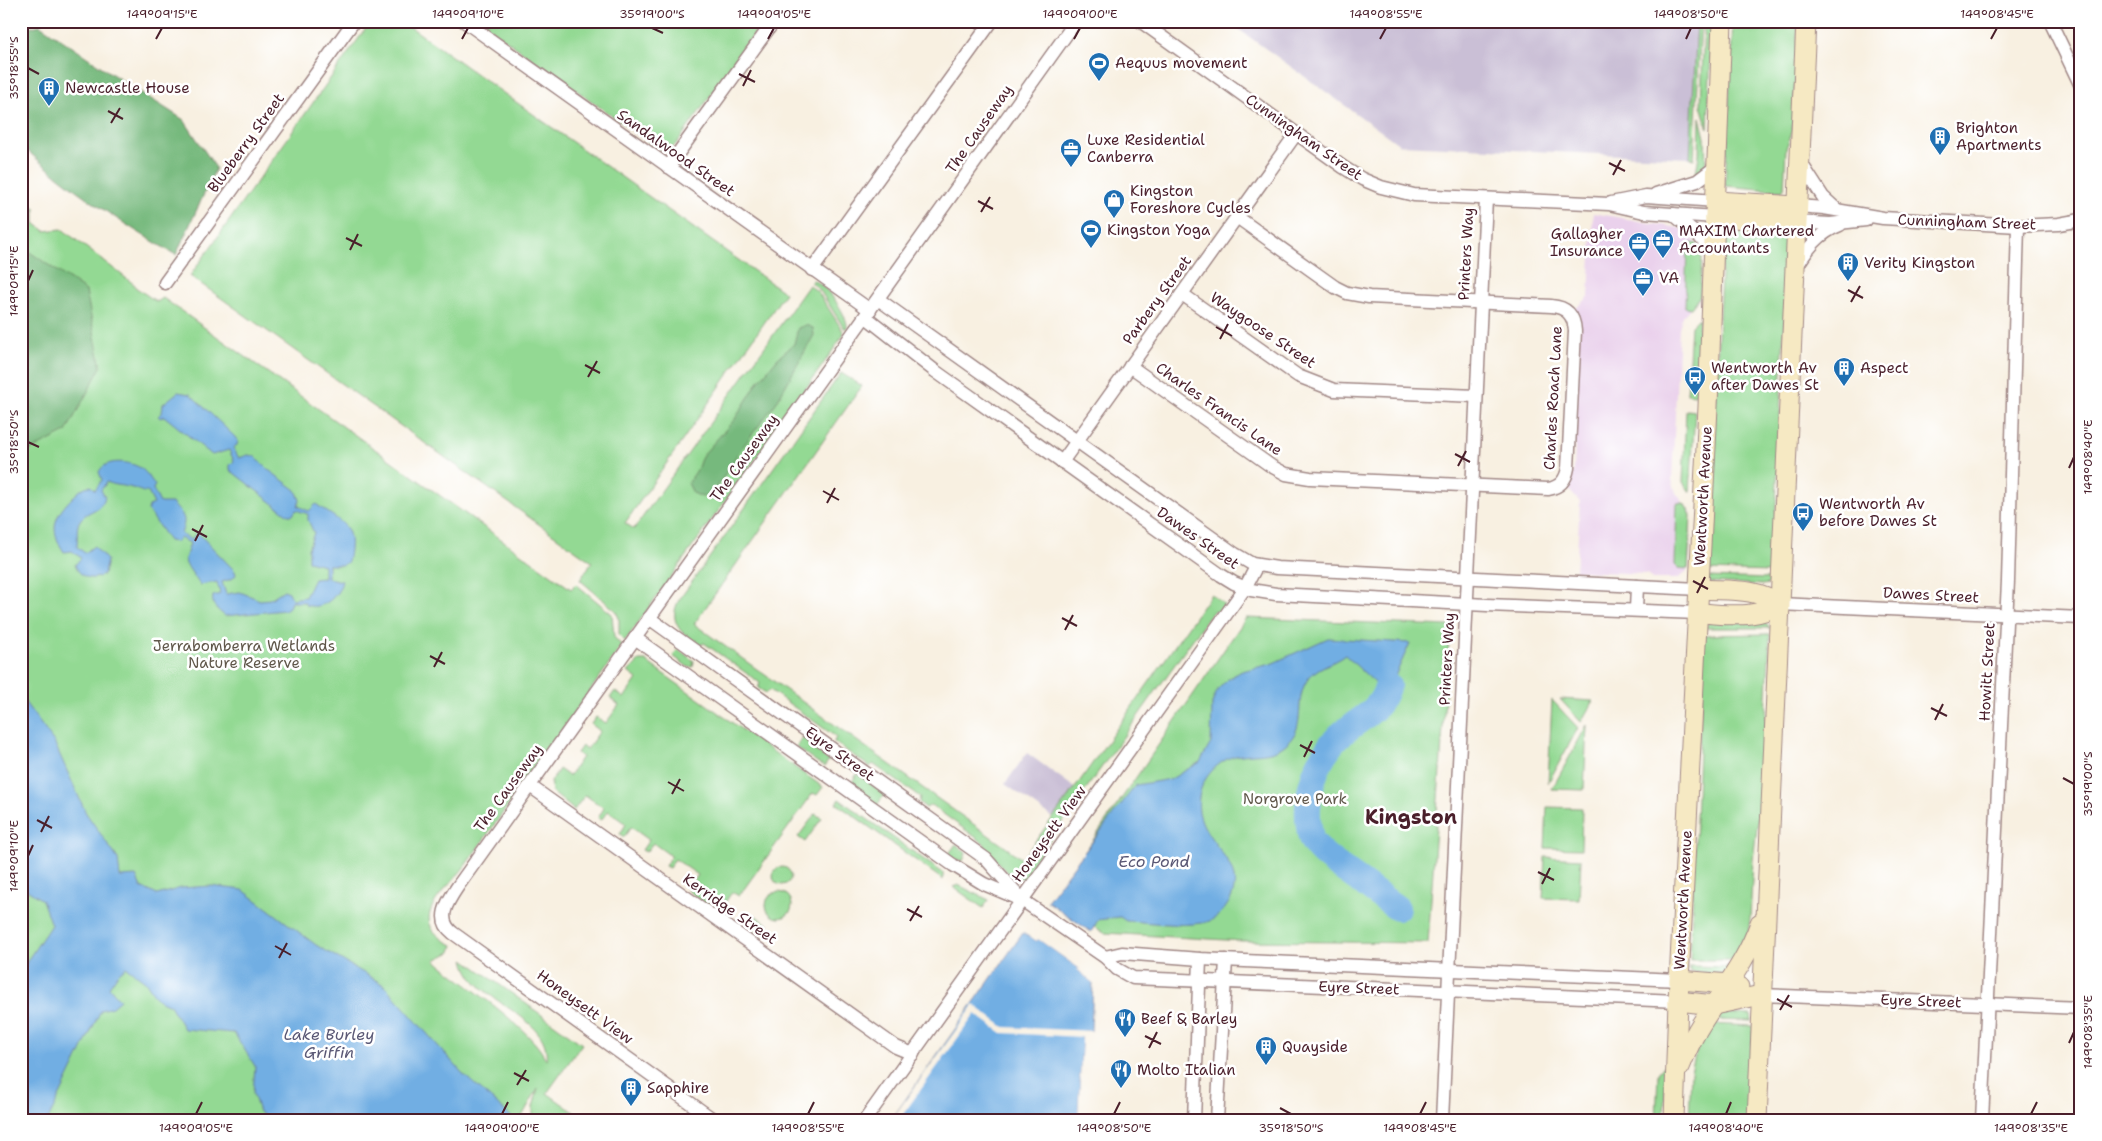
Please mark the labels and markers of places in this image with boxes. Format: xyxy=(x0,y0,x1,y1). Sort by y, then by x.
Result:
sports icon: Aequus movement xyxy=(1087,51,1111,82)
place label: Aequus movement xyxy=(1115,53,1247,73)
building icon: Newcastle House xyxy=(37,76,61,107)
place label: Newcastle House xyxy=(65,78,190,98)
place label: Brighton Apartments xyxy=(1956,118,2042,155)
building icon: Brighton Apartments xyxy=(1928,125,1952,156)
place label: Luxe Residential Canberra xyxy=(1087,130,1205,167)
office icon: Luxe Residential Canberra xyxy=(1059,137,1083,168)
place label: Kingston Foreshore Cycles xyxy=(1130,181,1251,218)
shop icon: Kingston Foreshore Cycles xyxy=(1102,188,1126,219)
sports icon: Kingston Yoga xyxy=(1079,218,1103,249)
place label: Kingston Yoga xyxy=(1107,220,1211,240)
place label: MAXIM Chartered Accountants xyxy=(1679,221,1815,258)
place label: Gallagher Insurance xyxy=(1550,224,1623,261)
office icon: MAXIM Chartered Accountants xyxy=(1651,228,1675,259)
office icon: Gallagher Insurance xyxy=(1627,231,1651,262)
building icon: Verity Kingston xyxy=(1836,251,1860,282)
place label: Verity Kingston xyxy=(1864,253,1975,273)
office icon: VA xyxy=(1631,266,1655,297)
place label: VA xyxy=(1659,268,1679,288)
building icon: Aspect xyxy=(1832,356,1856,387)
place label: Wentworth Av after Dawes St xyxy=(1711,358,1819,395)
place label: Aspect xyxy=(1860,358,1909,378)
bus stop icon: Wentworth Av after Dawes St xyxy=(1683,365,1707,396)
place label: Wentworth Av before Dawes St xyxy=(1819,494,1937,531)
bus stop icon: Wentworth Av before Dawes St xyxy=(1791,501,1815,532)
restaurant icon: Beef & Barley xyxy=(1113,1007,1137,1038)
place label: Beef & Barley xyxy=(1141,1009,1237,1029)
building icon: Quayside xyxy=(1254,1035,1278,1066)
place label: Quayside xyxy=(1282,1037,1348,1057)
restaurant icon: Molto Italian xyxy=(1109,1058,1133,1089)
place label: Molto Italian xyxy=(1137,1060,1235,1080)
building icon: Sapphire xyxy=(619,1076,643,1107)
place label: Sapphire xyxy=(647,1078,709,1098)

